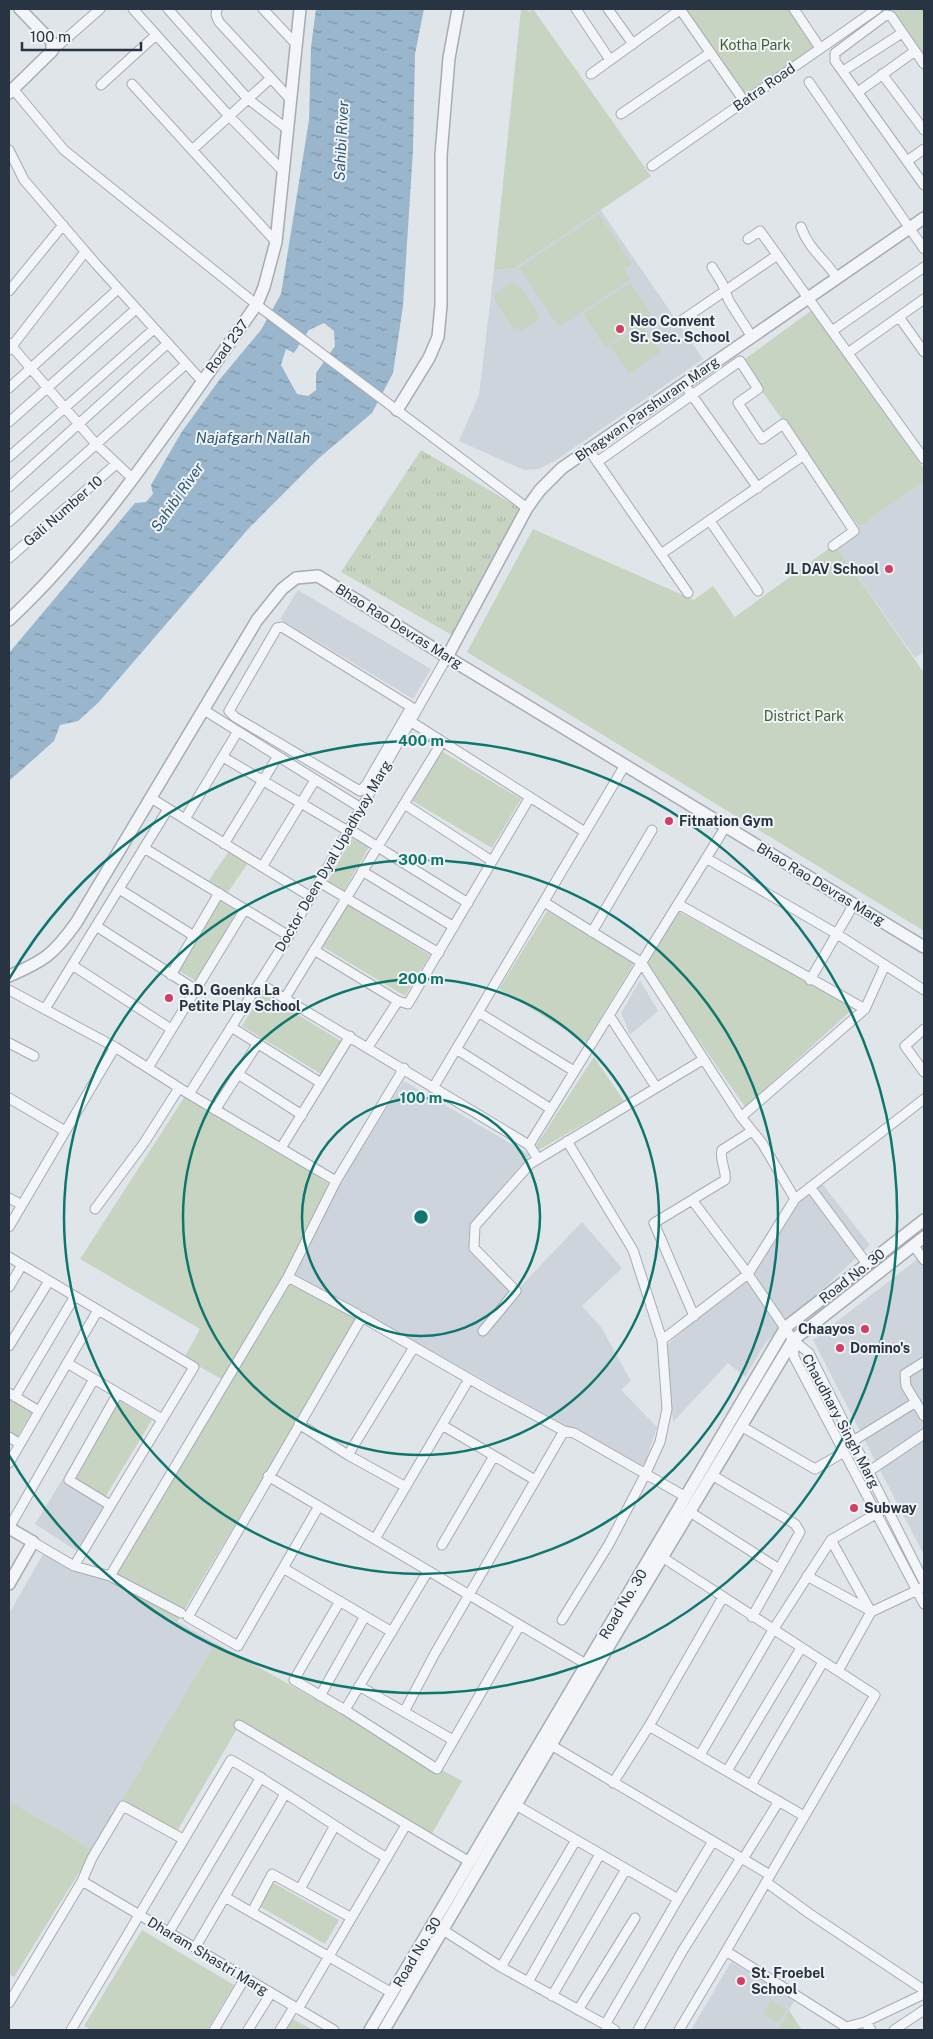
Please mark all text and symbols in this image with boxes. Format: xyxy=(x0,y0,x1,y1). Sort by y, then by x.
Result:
scale bar xyxy=(22,20,141,52)
text: 100 m xyxy=(30,28,71,45)
park label: Kotha Park xyxy=(719,37,791,53)
street label: Batra Road xyxy=(730,60,798,114)
water label: Sahibi River xyxy=(330,100,352,182)
place label: Neo Convent Sr. Sec. School xyxy=(630,313,730,345)
street label: Road 237 xyxy=(202,316,252,376)
marker: Neo Convent Sr. Sec. School xyxy=(614,323,626,335)
street label: Bhagwan Parshuram Marg xyxy=(572,353,722,465)
water label: Najafgarh Nallah xyxy=(196,429,310,446)
water label: Sahibi River xyxy=(147,459,207,535)
street label: Gali Number 10 xyxy=(20,472,106,550)
place label: JL DAV School xyxy=(785,561,879,577)
marker: JL DAV School xyxy=(883,563,895,575)
street label: Bhao Rao Devras Marg xyxy=(333,580,466,672)
park label: District Park xyxy=(764,708,844,724)
text: 400 m xyxy=(398,732,444,749)
street label: Doctor Deen Dyal Upadhyay Marg xyxy=(272,757,395,954)
place label: Fitnation Gym xyxy=(679,813,773,829)
marker: Fitnation Gym xyxy=(663,815,675,827)
street label: Bhao Rao Devras Marg xyxy=(754,839,888,929)
text: 300 m xyxy=(398,851,444,868)
text: 200 m xyxy=(398,970,444,987)
place label: G.D. Goenka La Petite Play School xyxy=(179,982,301,1014)
marker: G.D. Goenka La Petite Play School xyxy=(163,992,175,1004)
text: 100 m xyxy=(400,1089,442,1106)
centre of rings xyxy=(412,1208,430,1226)
street label: Road No. 30 xyxy=(816,1245,888,1307)
place label: Chaayos xyxy=(798,1321,855,1337)
marker: Chaayos xyxy=(859,1323,871,1335)
place label: Domino's xyxy=(850,1340,910,1356)
marker: Domino's xyxy=(834,1342,846,1354)
street label: Chaudhary Singh Marg xyxy=(799,1351,883,1491)
place label: Subway xyxy=(864,1500,917,1516)
marker: Subway xyxy=(848,1502,860,1514)
street label: Road No. 30 xyxy=(596,1566,650,1642)
street label: Dharam Shastri Marg xyxy=(145,1914,271,1998)
street label: Road No. 30 xyxy=(390,1914,444,1990)
place label: St. Froebel School xyxy=(751,1965,825,1997)
marker: St. Froebel School xyxy=(735,1975,747,1987)

